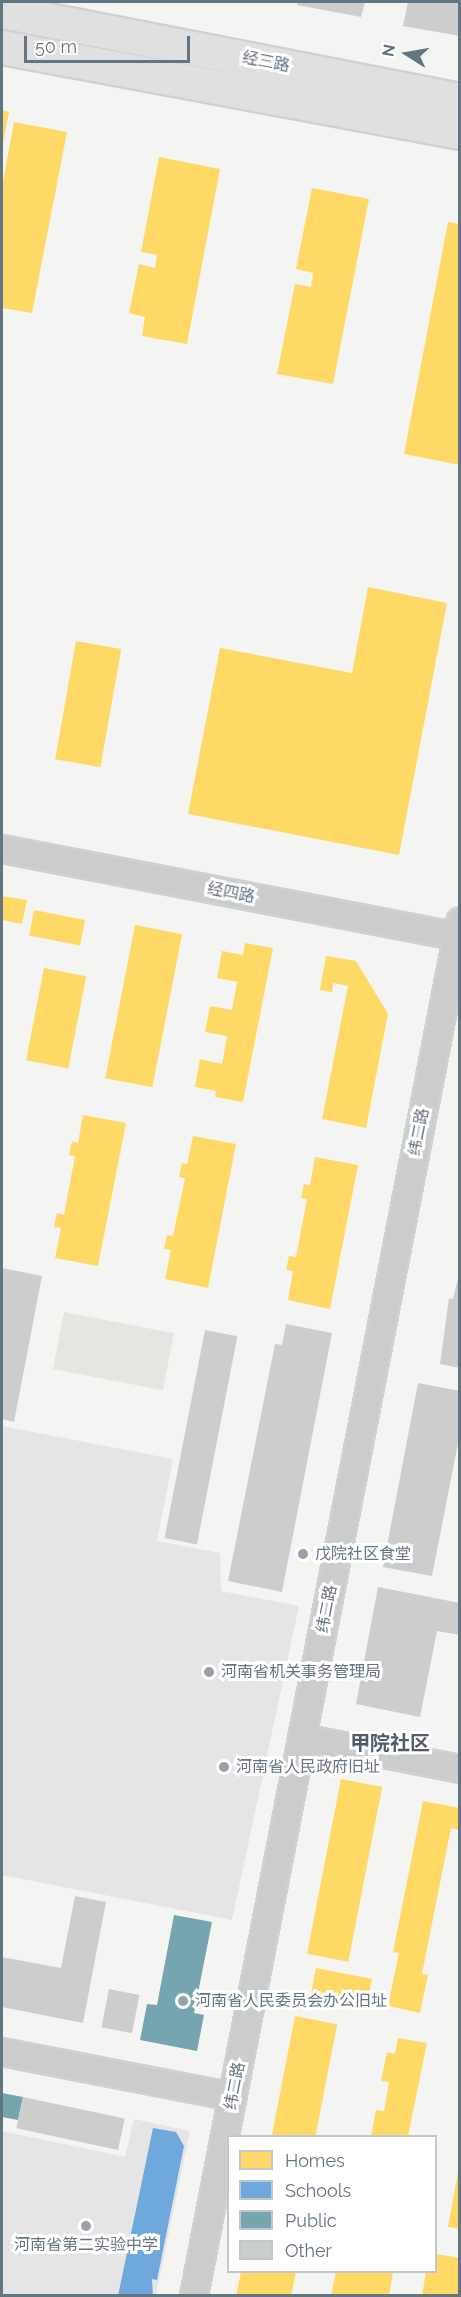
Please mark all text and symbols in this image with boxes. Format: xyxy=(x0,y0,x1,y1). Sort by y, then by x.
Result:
scale bar xyxy=(27,24,194,62)
north arrow xyxy=(377,24,437,84)
text: 50 m xyxy=(35,36,77,57)
text: N xyxy=(378,43,399,58)
street label: 经三路 xyxy=(241,48,291,76)
street label: 经四路 xyxy=(206,879,256,907)
street label: 纬二路 xyxy=(405,1107,433,1157)
place label: 戊院社区食堂 xyxy=(315,1544,411,1564)
marker: 戊院社区食堂 xyxy=(296,1547,310,1561)
street label: 纬二路 xyxy=(313,1584,341,1634)
place label: 河南省机关事务管理局 xyxy=(221,1662,381,1682)
marker: 河南省机关事务管理局 xyxy=(202,1665,216,1679)
district label: 甲院社区 xyxy=(350,1731,430,1755)
place label: 河南省人民政府旧址 xyxy=(236,1757,380,1777)
marker: 河南省人民政府旧址 xyxy=(217,1760,231,1774)
place label: 河南省人民委员会办公旧址 xyxy=(195,1991,387,2011)
marker: 河南省人民委员会办公旧址 xyxy=(176,1994,190,2008)
street label: 纬二路 xyxy=(221,2061,249,2111)
legend xyxy=(227,2135,437,2273)
text: Homes xyxy=(285,2150,345,2171)
text: Schools xyxy=(285,2180,351,2201)
text: Public xyxy=(285,2210,337,2231)
marker: 河南省第二实验中学 xyxy=(79,2219,93,2233)
place label: 河南省第二实验中学 xyxy=(14,2235,158,2255)
text: Other xyxy=(285,2240,332,2261)

